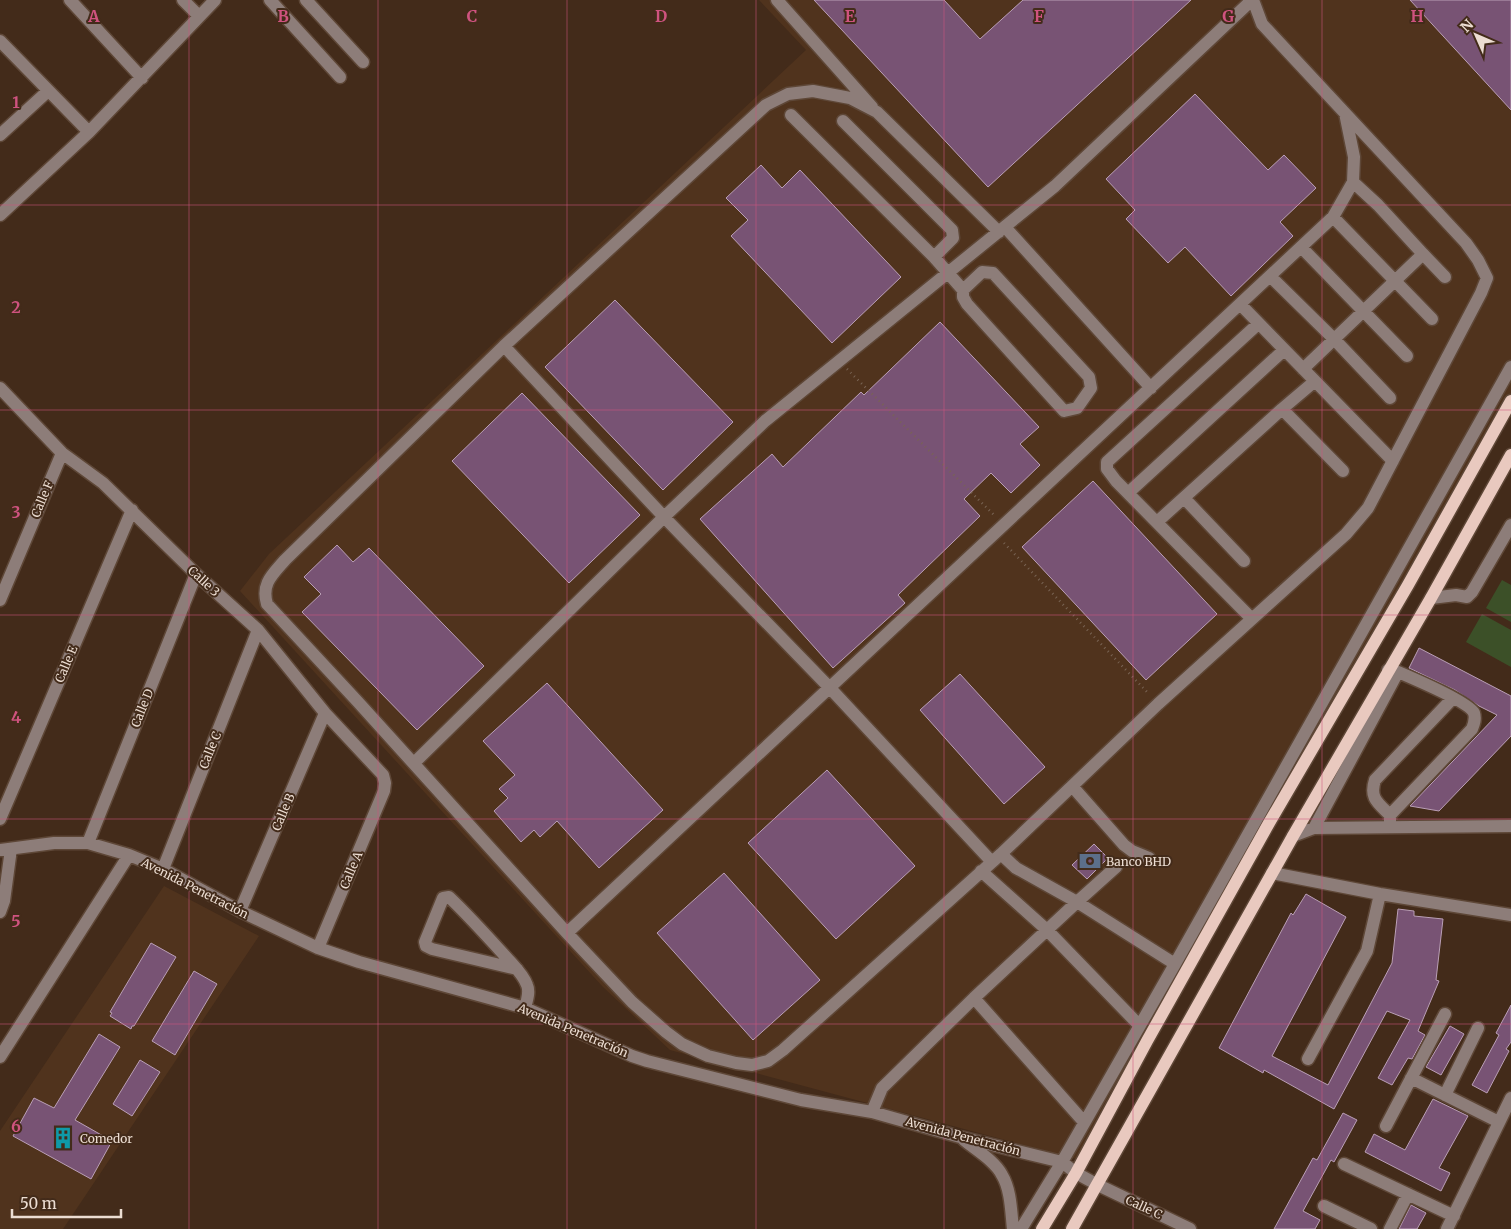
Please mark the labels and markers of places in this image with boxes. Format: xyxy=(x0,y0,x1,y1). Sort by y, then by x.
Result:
bank icon: Banco BHD xyxy=(1077,848,1103,874)
place label: Banco BHD xyxy=(1106,854,1171,869)
building icon: Comedor xyxy=(50,1125,76,1151)
place label: Comedor xyxy=(80,1131,133,1146)

